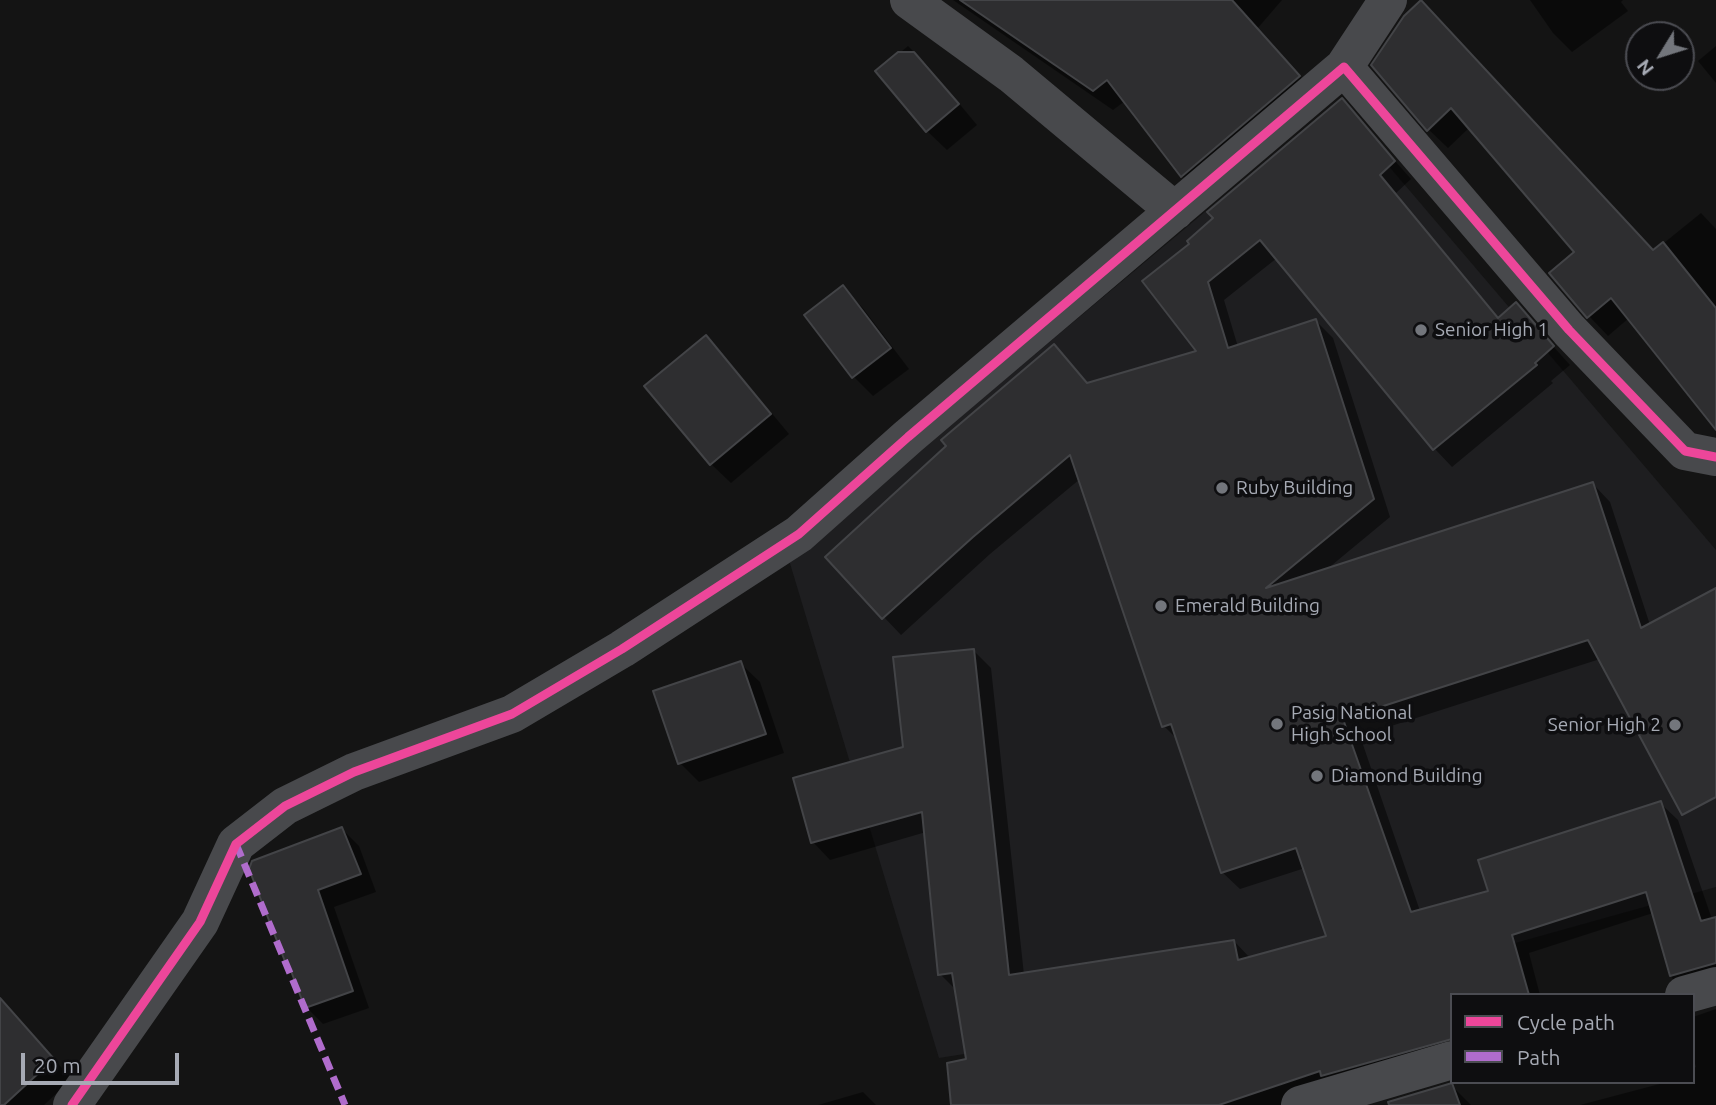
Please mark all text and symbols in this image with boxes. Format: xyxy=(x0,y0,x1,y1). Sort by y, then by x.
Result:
north arrow xyxy=(1625,21,1695,91)
text: N xyxy=(1632,55,1658,80)
place label: Senior High 1 xyxy=(1435,319,1548,341)
marker: Senior High 1 xyxy=(1413,322,1429,338)
place label: Ruby Building xyxy=(1236,477,1353,499)
marker: Ruby Building xyxy=(1214,480,1230,496)
place label: Emerald Building xyxy=(1175,595,1320,617)
marker: Emerald Building xyxy=(1153,598,1169,614)
place label: Pasig National High School xyxy=(1291,702,1412,746)
place label: Senior High 2 xyxy=(1548,714,1661,736)
marker: Pasig National High School xyxy=(1269,716,1285,732)
marker: Senior High 2 xyxy=(1667,717,1683,733)
place label: Diamond Building xyxy=(1331,765,1483,787)
marker: Diamond Building xyxy=(1309,768,1325,784)
legend xyxy=(1450,993,1695,1084)
text: Cycle path xyxy=(1517,1010,1615,1034)
scale bar xyxy=(24,1038,182,1082)
text: Path xyxy=(1517,1045,1560,1069)
text: 20 m xyxy=(34,1053,81,1077)

